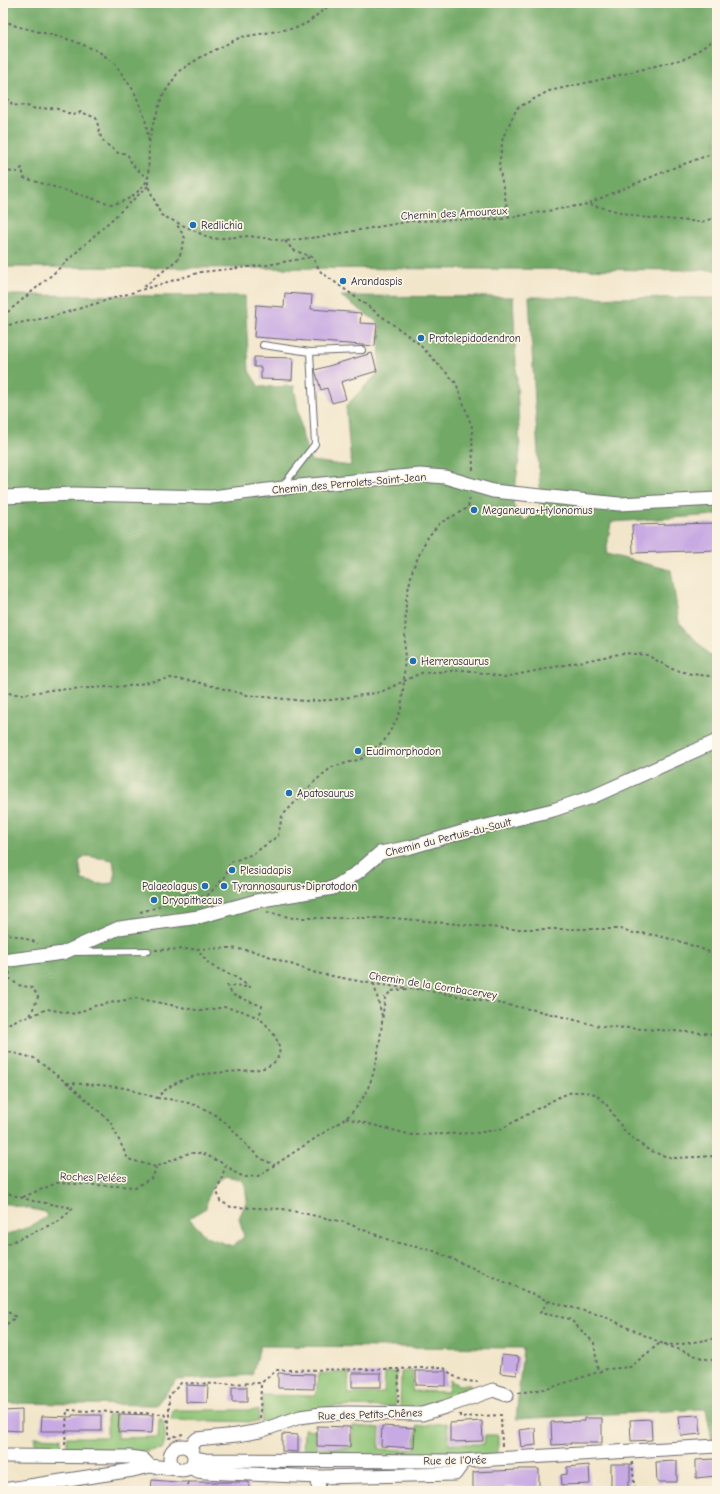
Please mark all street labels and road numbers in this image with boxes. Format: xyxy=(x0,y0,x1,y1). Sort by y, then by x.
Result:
street label: Chemin des Amoureux xyxy=(400,204,508,223)
street label: Chemin des Perrolets-Saint-Jean xyxy=(271,470,427,497)
street label: Chemin du Pertuis-du-Sault xyxy=(384,815,513,859)
street label: Chemin de la Combacervey xyxy=(368,969,498,1002)
street label: Roches Pelées xyxy=(60,1170,127,1185)
street label: Rue des Petits-Chênes xyxy=(318,1406,423,1423)
street label: Rue de l'Orée xyxy=(423,1453,487,1468)

